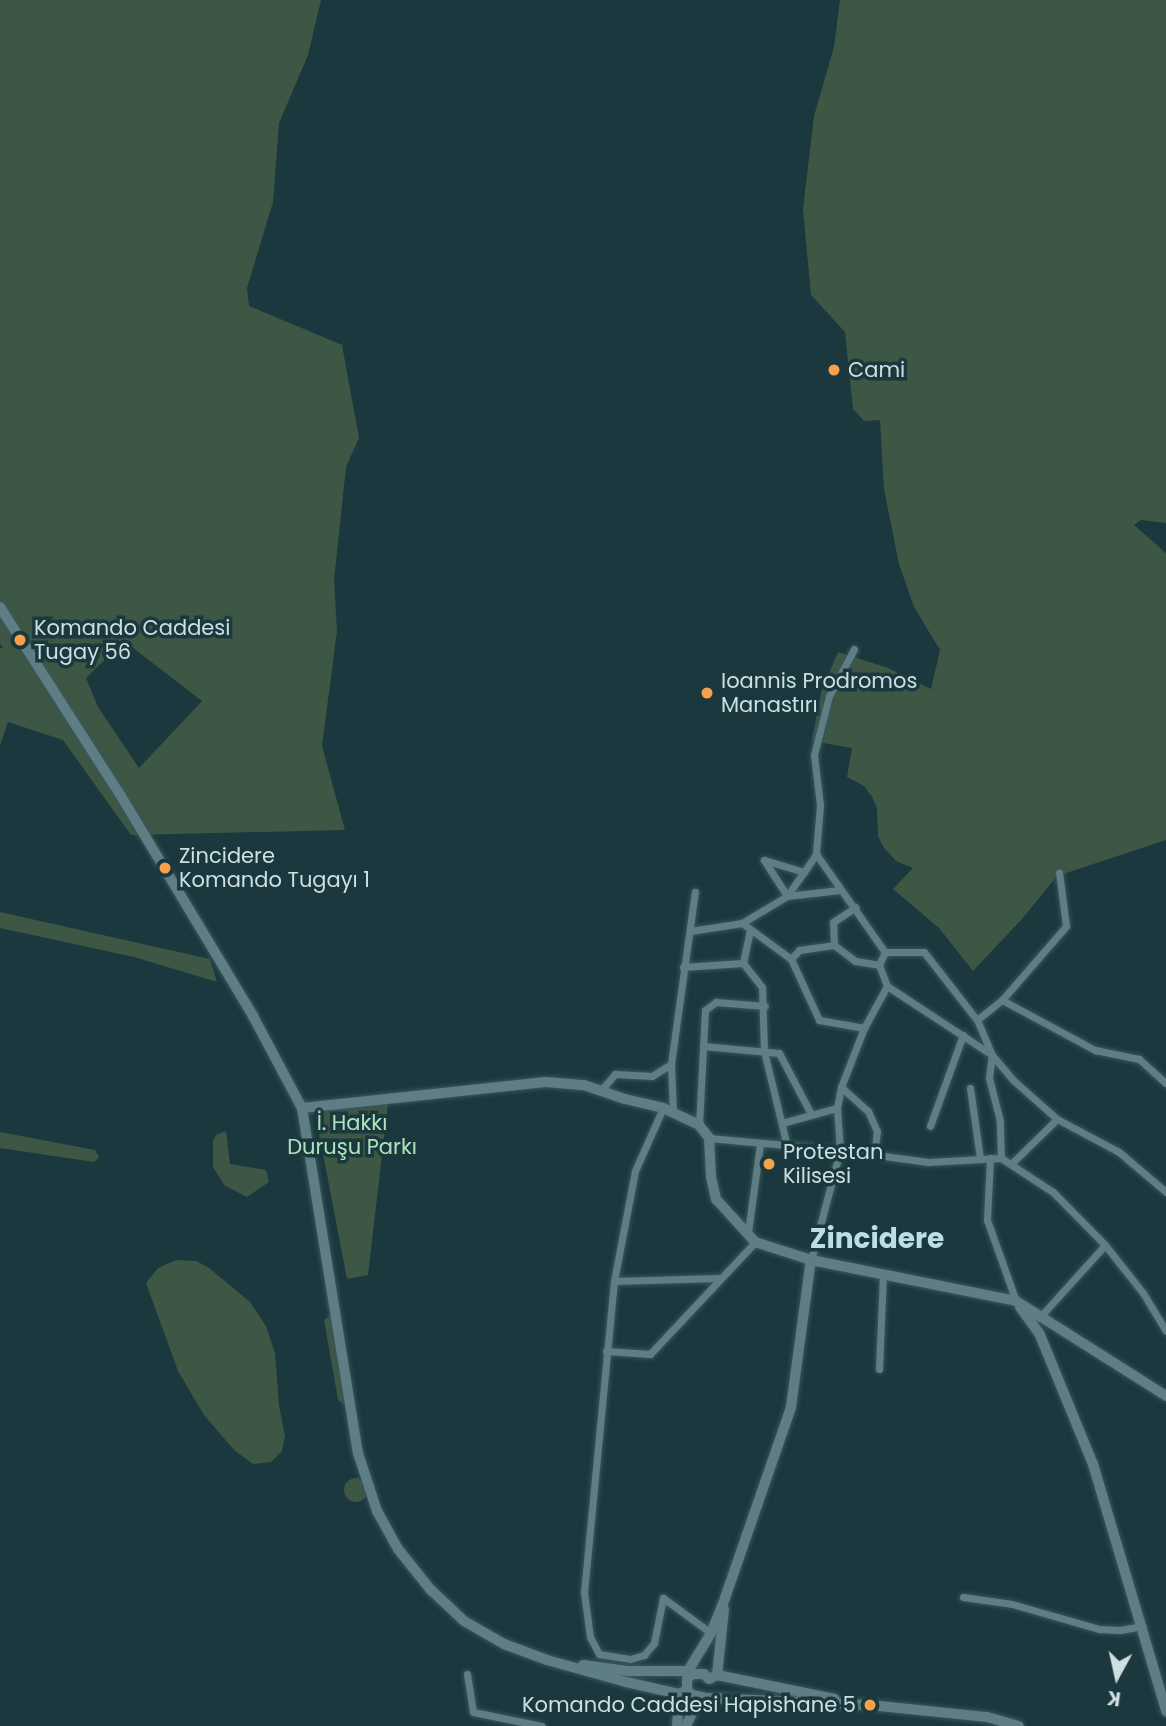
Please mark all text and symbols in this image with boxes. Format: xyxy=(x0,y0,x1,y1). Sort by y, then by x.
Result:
place label: Cami xyxy=(848,357,905,383)
marker: Cami xyxy=(826,362,842,378)
place label: Komando Caddesi Tugay 56 xyxy=(34,615,230,665)
marker: Komando Caddesi Tugay 56 xyxy=(12,632,28,648)
place label: Ioannis Prodromos Manastırı xyxy=(721,668,917,718)
marker: Ioannis Prodromos Manastırı xyxy=(699,685,715,701)
place label: Zincidere Komando Tugayı 1 xyxy=(179,843,370,893)
marker: Zincidere Komando Tugayı 1 xyxy=(157,860,173,876)
park label: İ. Hakkı Duruşu Parkı xyxy=(287,1110,417,1160)
place label: Protestan Kilisesi xyxy=(783,1139,883,1189)
marker: Protestan Kilisesi xyxy=(761,1156,777,1172)
district label: Zincidere xyxy=(810,1222,944,1256)
north arrow xyxy=(1082,1642,1152,1712)
text: K xyxy=(1106,1684,1122,1713)
place label: Komando Caddesi Hapishane 5 xyxy=(522,1692,856,1718)
marker: Komando Caddesi Hapishane 5 xyxy=(862,1697,878,1713)

